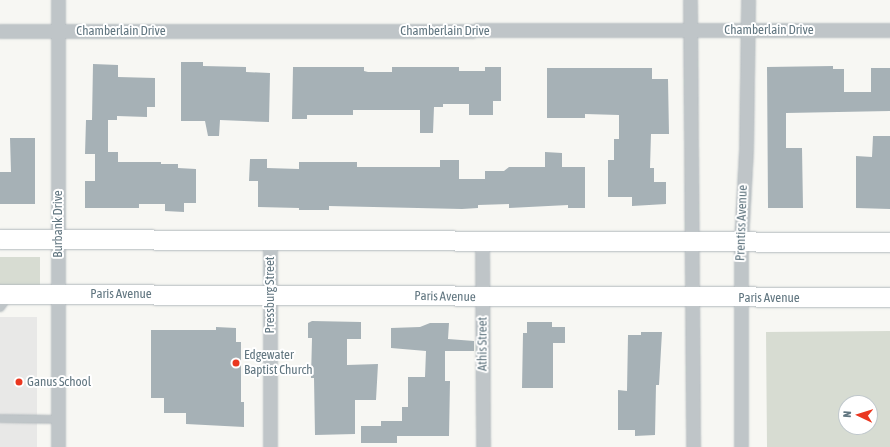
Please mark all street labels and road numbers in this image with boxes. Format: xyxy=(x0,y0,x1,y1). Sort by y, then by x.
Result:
street label: Chamberlain Drive xyxy=(724,22,814,38)
street label: Chamberlain Drive xyxy=(76,23,166,39)
street label: Chamberlain Drive xyxy=(400,23,490,39)
street label: Prentiss Avenue xyxy=(733,185,751,261)
street label: Burbank Drive xyxy=(50,190,66,258)
street label: Pressburg Street xyxy=(262,256,278,334)
street label: Paris Avenue xyxy=(90,286,152,302)
street label: Paris Avenue xyxy=(414,289,476,305)
street label: Paris Avenue xyxy=(738,290,800,306)
street label: Athis Street xyxy=(475,317,491,371)

